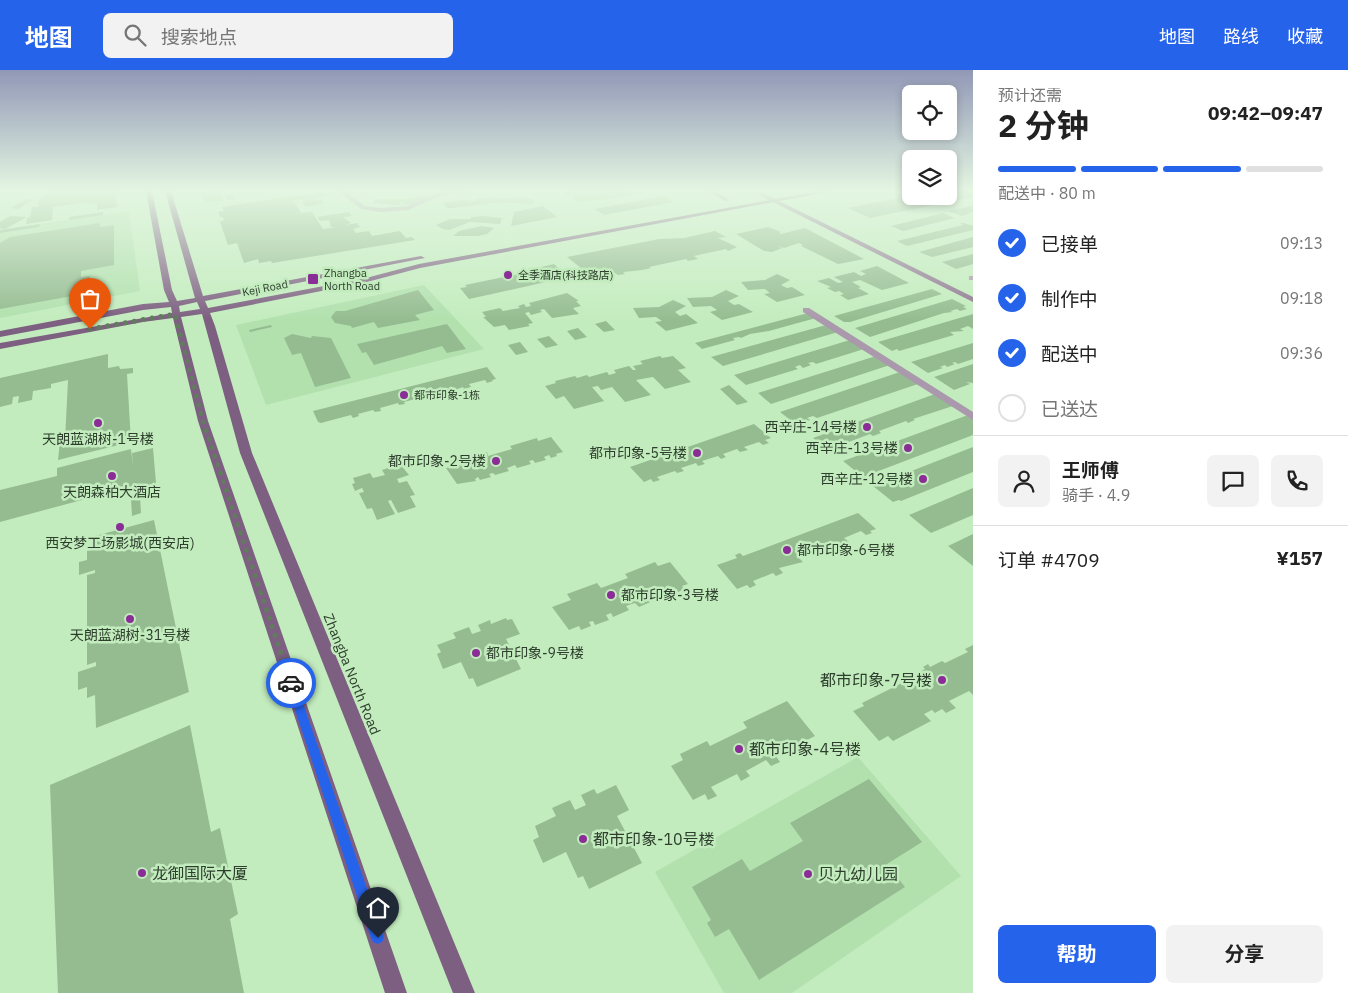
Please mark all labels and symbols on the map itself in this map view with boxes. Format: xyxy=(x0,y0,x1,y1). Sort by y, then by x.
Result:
place label: Zhangba North Road xyxy=(324,266,380,293)
place label: 全季酒店(科技路店) xyxy=(518,268,613,282)
marker: 全季酒店(科技路店) xyxy=(502,269,514,281)
marker: Zhangba North Road xyxy=(306,272,320,286)
street label: Keji Road xyxy=(241,277,289,299)
pin xyxy=(69,278,111,329)
place label: 都市印象-1栋 xyxy=(414,388,480,402)
marker: 都市印象-1栋 xyxy=(398,389,410,401)
marker: 天朗蓝湖树-1号楼 xyxy=(92,417,104,429)
place label: 西辛庄-14号楼 xyxy=(765,418,857,436)
marker: 西辛庄-14号楼 xyxy=(861,421,873,433)
place label: 天朗蓝湖树-1号楼 xyxy=(42,430,154,448)
place label: 西辛庄-13号楼 xyxy=(806,439,898,457)
marker: 西辛庄-13号楼 xyxy=(902,442,914,454)
place label: 都市印象-5号楼 xyxy=(589,444,687,462)
marker: 都市印象-5号楼 xyxy=(691,447,703,459)
place label: 都市印象-2号楼 xyxy=(388,452,486,470)
marker: 都市印象-2号楼 xyxy=(490,455,502,467)
marker: 天朗森柏大酒店 xyxy=(106,470,118,482)
place label: 西辛庄-12号楼 xyxy=(821,470,913,488)
marker: 西辛庄-12号楼 xyxy=(917,473,929,485)
place label: 天朗森柏大酒店 xyxy=(63,483,161,501)
marker: 西安梦工场影城(西安店) xyxy=(114,521,126,533)
place label: 西安梦工场影城(西安店) xyxy=(45,534,195,552)
place label: 都市印象-6号楼 xyxy=(797,541,895,559)
marker: 都市印象-6号楼 xyxy=(781,544,793,556)
place label: 都市印象-3号楼 xyxy=(621,586,719,604)
marker: 都市印象-3号楼 xyxy=(605,589,617,601)
street label: Zhangba North Road xyxy=(319,611,385,737)
marker: 天朗蓝湖树-31号楼 xyxy=(124,613,136,625)
place label: 天朗蓝湖树-31号楼 xyxy=(70,626,190,644)
place label: 都市印象-9号楼 xyxy=(486,644,584,662)
marker: 都市印象-9号楼 xyxy=(470,647,482,659)
courier xyxy=(266,658,316,708)
place label: 都市印象-7号楼 xyxy=(820,670,932,690)
marker: 都市印象-7号楼 xyxy=(936,674,948,686)
place label: 都市印象-4号楼 xyxy=(749,739,861,759)
marker: 都市印象-4号楼 xyxy=(733,743,745,755)
place label: 都市印象-10号楼 xyxy=(593,829,715,849)
marker: 都市印象-10号楼 xyxy=(577,833,589,845)
place label: 龙御国际大厦 xyxy=(152,863,248,883)
place label: 贝九幼儿园 xyxy=(818,864,898,884)
marker: 龙御国际大厦 xyxy=(136,867,148,879)
marker: 贝九幼儿园 xyxy=(802,868,814,880)
pin xyxy=(357,887,399,938)

